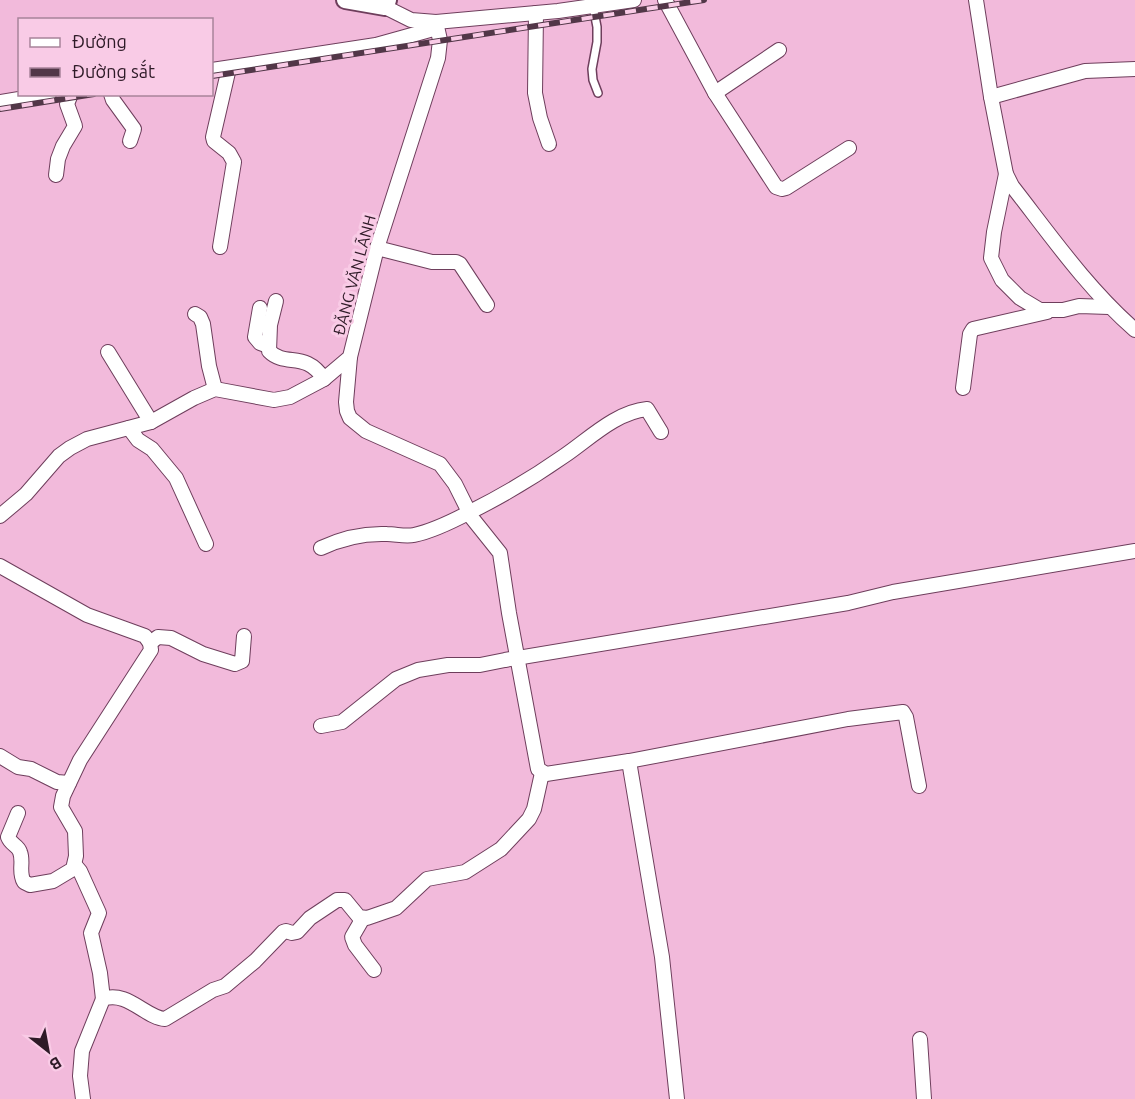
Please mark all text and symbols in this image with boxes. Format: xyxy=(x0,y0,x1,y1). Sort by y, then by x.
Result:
legend xyxy=(18,18,213,96)
text: Đường xyxy=(72,31,127,51)
text: Đường sắt xyxy=(72,59,155,81)
street label: ĐẶNG VĂN LÃNH xyxy=(328,213,379,337)
north arrow xyxy=(18,1021,78,1081)
text: B xyxy=(47,1053,65,1074)

